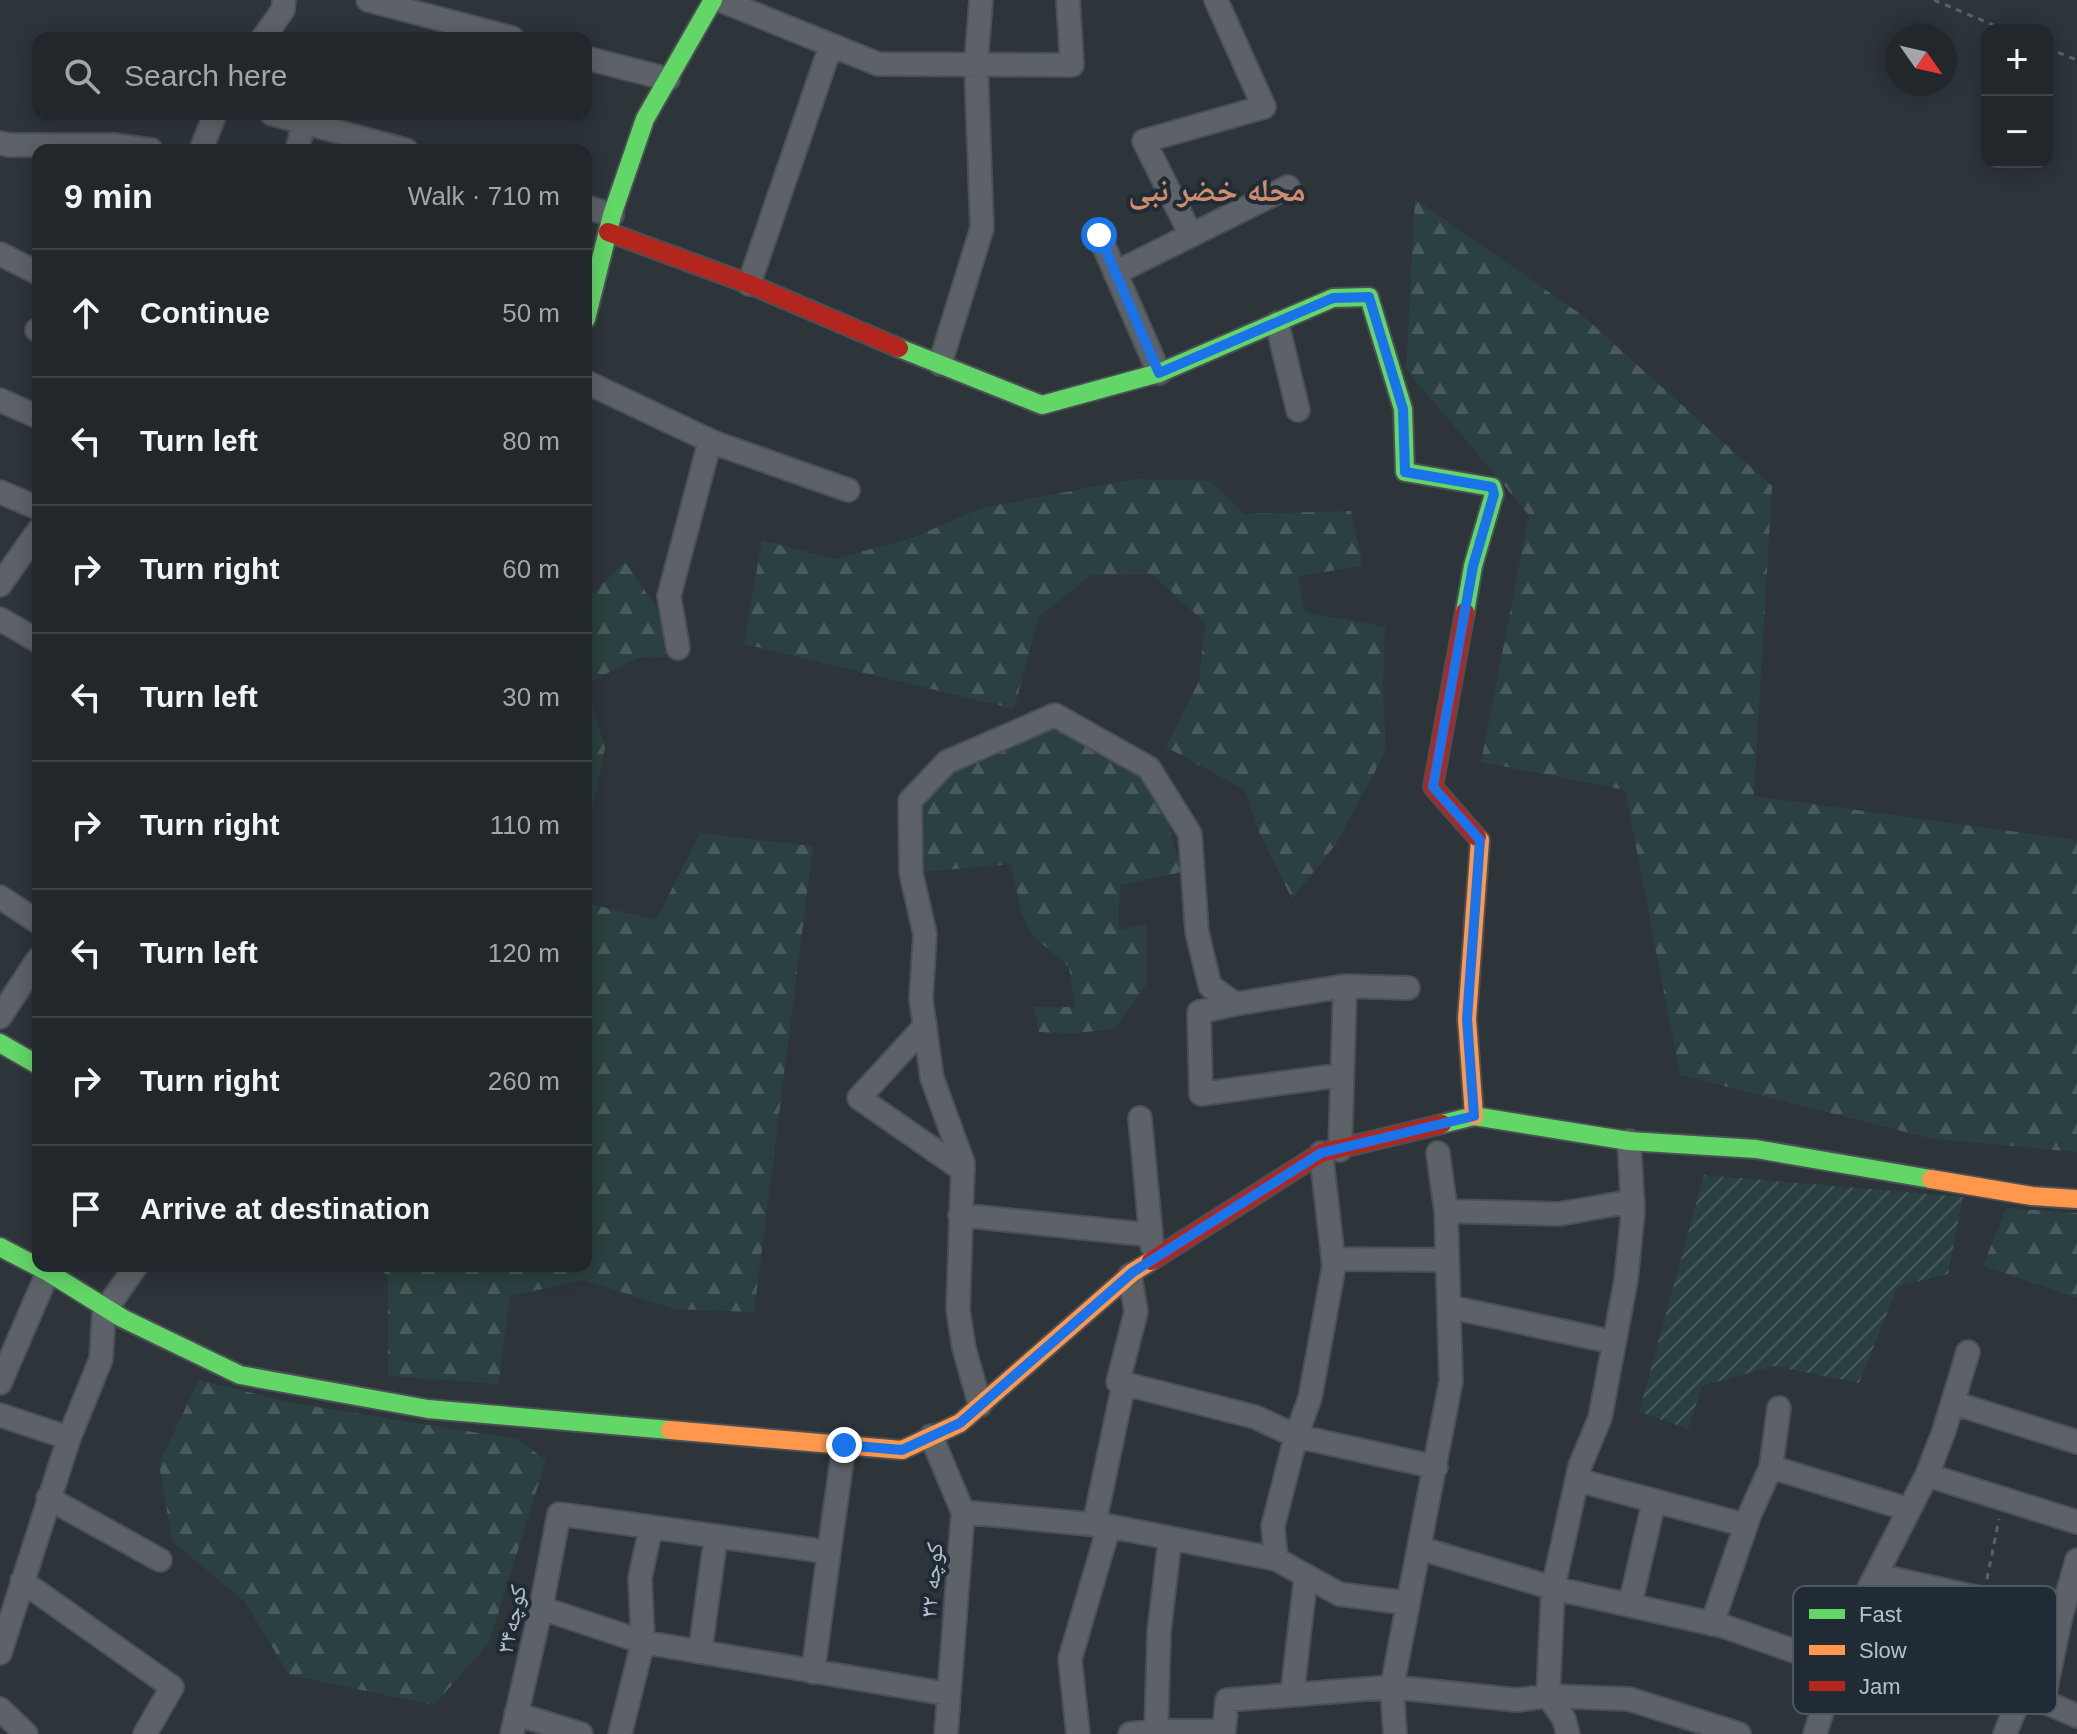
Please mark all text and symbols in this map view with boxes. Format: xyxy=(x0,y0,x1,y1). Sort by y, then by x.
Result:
north arrow xyxy=(1885,24,1957,96)
map controls xyxy=(1981,24,2053,168)
button: + xyxy=(1981,24,2053,96)
search box xyxy=(32,32,592,120)
icon: search xyxy=(60,54,104,98)
text: Search here xyxy=(124,59,287,92)
button: − xyxy=(1981,96,2053,168)
district label: محله خضر نبی xyxy=(1128,172,1306,210)
text: 9 min xyxy=(64,177,153,215)
text: Walk · 710 m xyxy=(408,181,560,211)
route start xyxy=(1081,217,1117,253)
icon: ahead xyxy=(64,291,108,335)
text: Continue xyxy=(140,296,270,329)
text: 50 m xyxy=(502,298,560,328)
icon: left xyxy=(64,419,108,463)
text: Turn left xyxy=(140,424,258,457)
text: 80 m xyxy=(502,426,560,456)
icon: right xyxy=(64,547,108,591)
text: Turn right xyxy=(140,552,279,585)
text: 60 m xyxy=(502,554,560,584)
icon: left xyxy=(64,675,108,719)
text: Turn left xyxy=(140,680,258,713)
text: 30 m xyxy=(502,682,560,712)
icon: right xyxy=(64,803,108,847)
text: Turn right xyxy=(140,808,279,841)
text: 110 m xyxy=(490,810,560,840)
icon: left xyxy=(64,931,108,975)
text: Turn left xyxy=(140,936,258,969)
text: 120 m xyxy=(488,938,560,968)
icon: right xyxy=(64,1059,108,1103)
text: Turn right xyxy=(140,1064,279,1097)
text: 260 m xyxy=(488,1066,560,1096)
icon: arrive xyxy=(64,1187,108,1231)
text: Arrive at destination xyxy=(140,1192,430,1225)
route end xyxy=(826,1427,862,1463)
street label: کوچه ۳۲ xyxy=(914,1541,948,1619)
street label: کوچه۳۴ xyxy=(491,1582,532,1656)
legend xyxy=(1793,1586,2057,1714)
text: Fast xyxy=(1859,1602,1902,1627)
text: Slow xyxy=(1859,1638,1907,1663)
text: Jam xyxy=(1859,1674,1901,1699)

